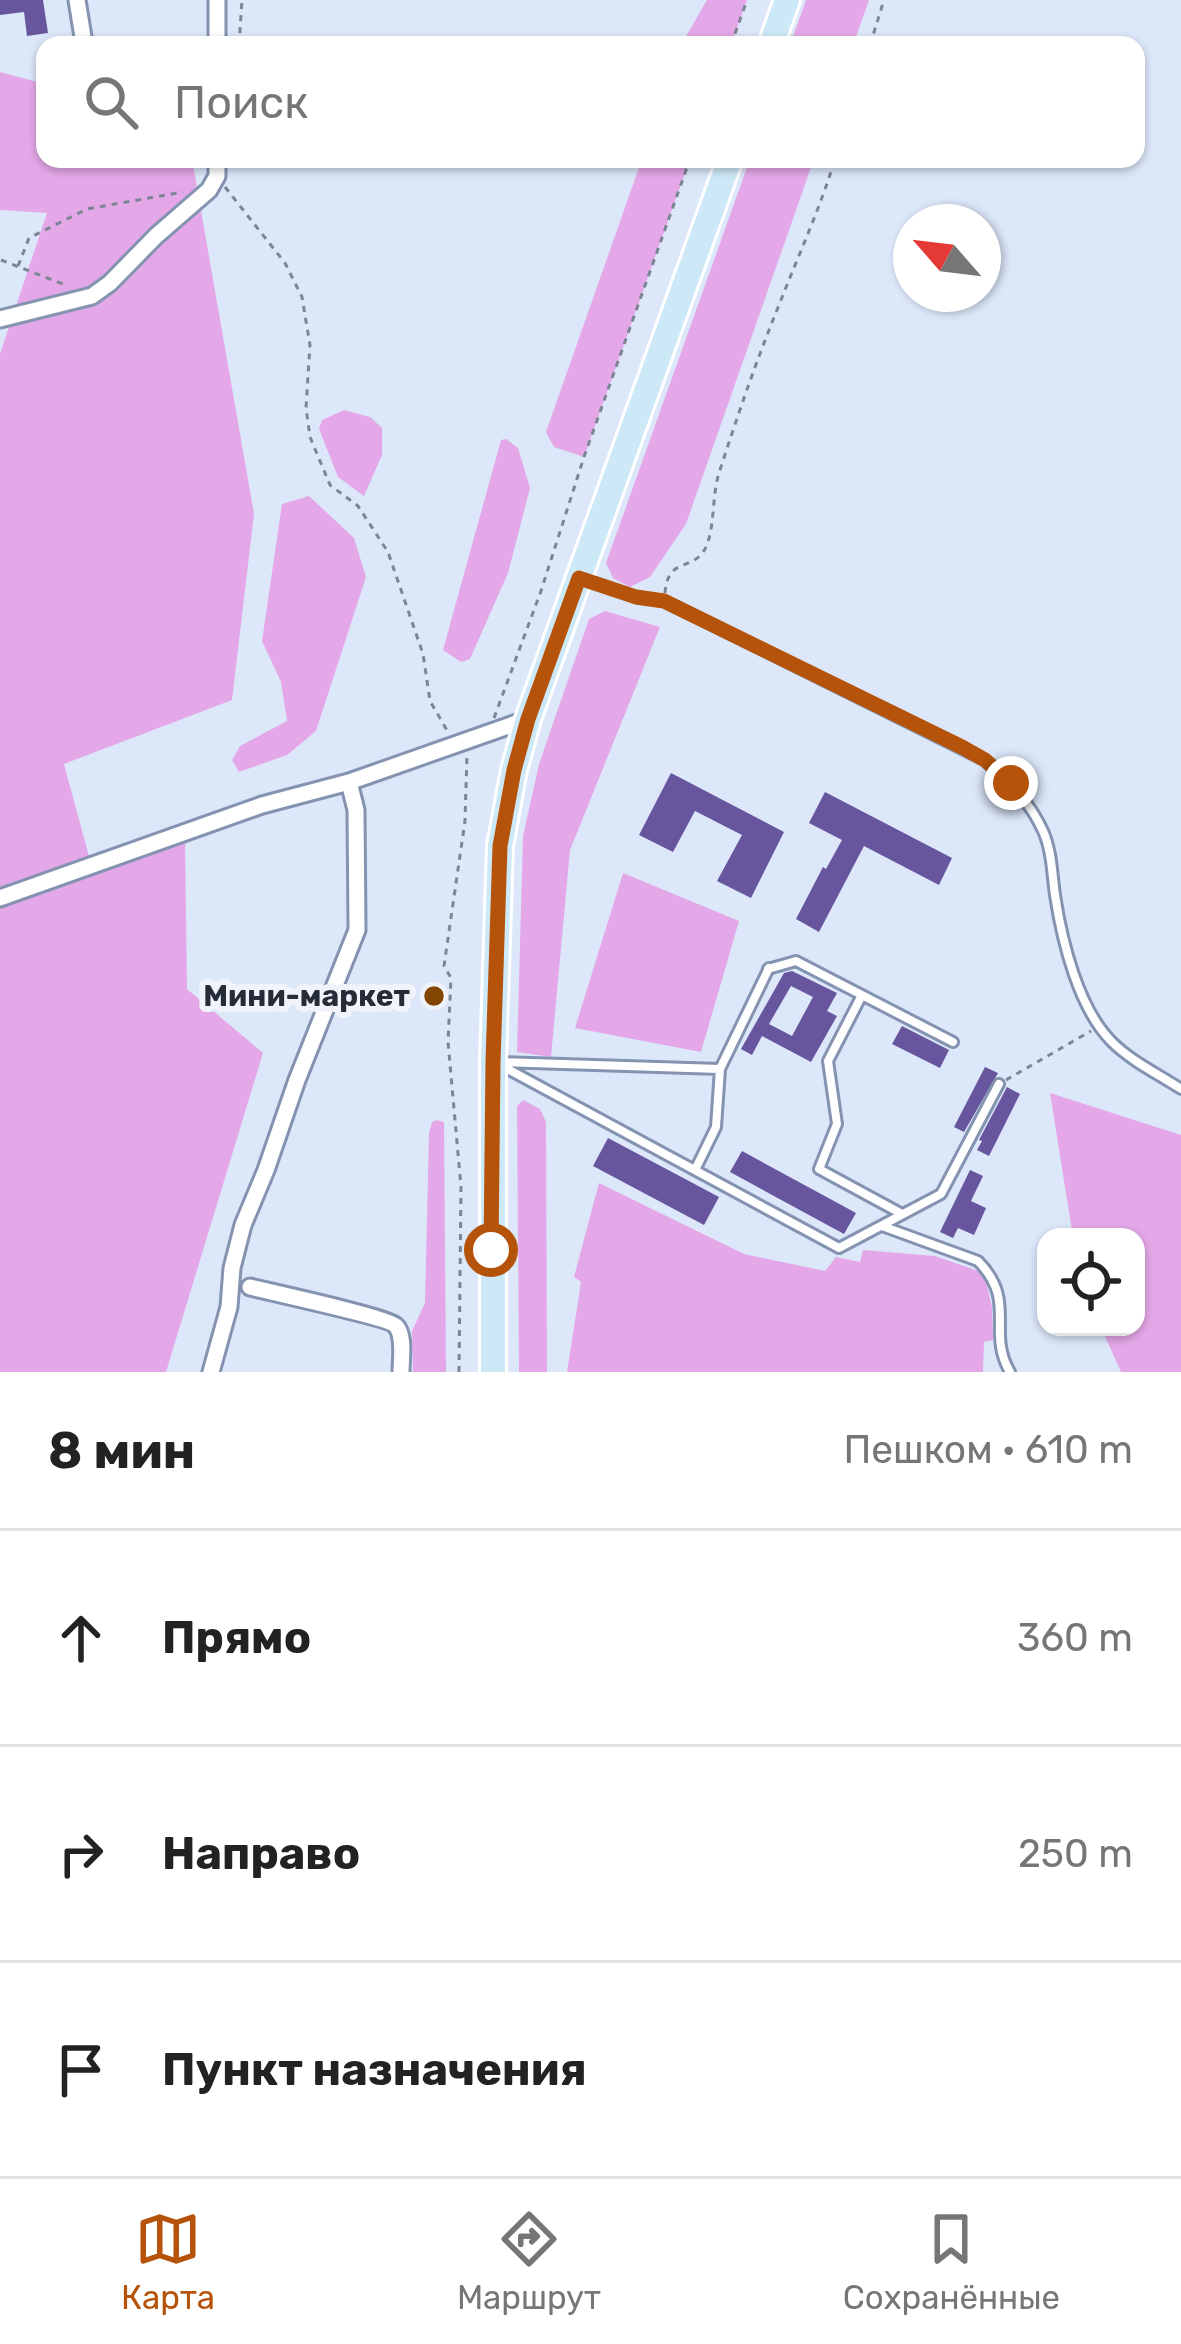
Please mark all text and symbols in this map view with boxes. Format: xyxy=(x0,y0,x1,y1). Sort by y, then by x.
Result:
search box xyxy=(36,36,1145,168)
icon: search xyxy=(78,69,144,135)
text: Поиск xyxy=(174,76,308,129)
north arrow xyxy=(893,204,1001,312)
route end xyxy=(984,756,1038,810)
place label: Мини-маркет xyxy=(203,978,411,1014)
marker: Мини-маркет xyxy=(421,983,447,1009)
route start xyxy=(464,1223,518,1277)
map controls xyxy=(1037,1228,1145,1336)
button: locate xyxy=(1037,1228,1145,1336)
text: 8 мин xyxy=(48,1420,195,1481)
text: Пешком · 610 m xyxy=(843,1427,1133,1473)
icon: ahead xyxy=(48,1605,114,1671)
text: Прямо xyxy=(162,1611,311,1664)
text: 360 m xyxy=(1017,1615,1133,1661)
icon: right xyxy=(48,1821,114,1887)
text: Направо xyxy=(162,1827,360,1880)
text: 250 m xyxy=(1018,1831,1133,1877)
icon: arrive xyxy=(48,2037,114,2103)
text: Пункт назначения xyxy=(162,2043,587,2096)
tab: Карта xyxy=(121,2206,215,2317)
tab: Маршрут xyxy=(457,2206,601,2317)
tab: Сохранённые xyxy=(843,2206,1060,2317)

